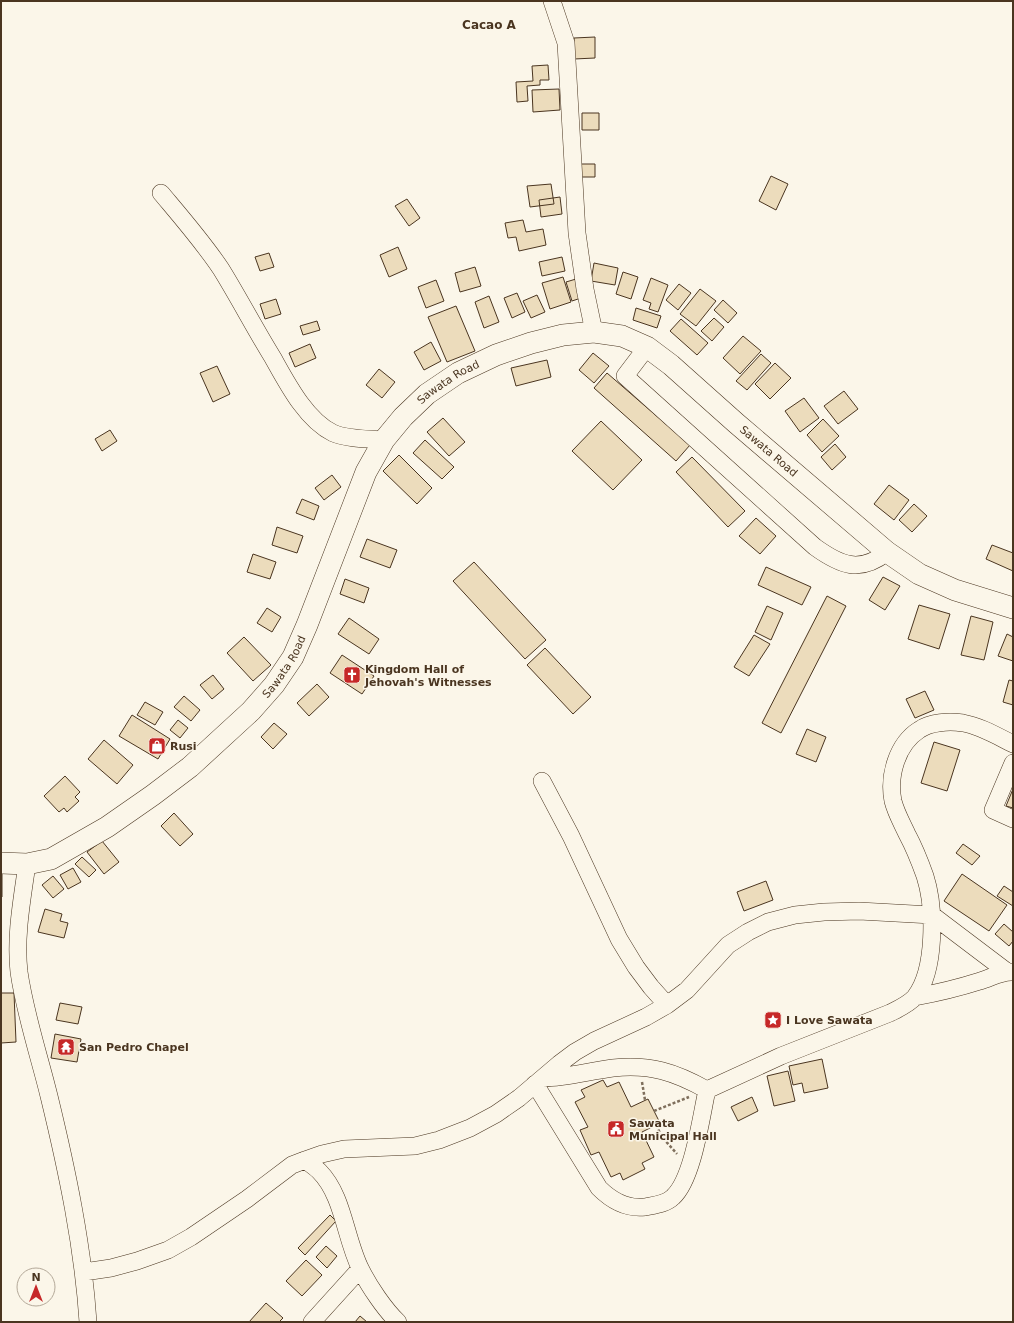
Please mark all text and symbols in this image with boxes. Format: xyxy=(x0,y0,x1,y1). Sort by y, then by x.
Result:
district label: Cacao A xyxy=(462,18,517,32)
street label: Sawata Road xyxy=(415,358,482,407)
street label: Sawata Road xyxy=(737,423,800,480)
street label: Sawata Road xyxy=(260,634,309,701)
place label: Kingdom Hall of Jehovah's Witnesses xyxy=(364,663,492,689)
church icon: Kingdom Hall of Jehovah's Witnesses xyxy=(342,665,362,685)
shop icon: Rusi xyxy=(147,736,167,756)
place label: Rusi xyxy=(170,740,197,753)
place icon: I Love Sawata xyxy=(763,1010,783,1030)
place label: I Love Sawata xyxy=(786,1014,873,1027)
temple icon: San Pedro Chapel xyxy=(56,1037,76,1057)
place label: San Pedro Chapel xyxy=(79,1041,189,1054)
place label: Sawata Municipal Hall xyxy=(629,1117,717,1143)
public building icon: Sawata Municipal Hall xyxy=(606,1119,626,1139)
north arrow xyxy=(16,1267,56,1307)
text: N xyxy=(31,1271,41,1284)

